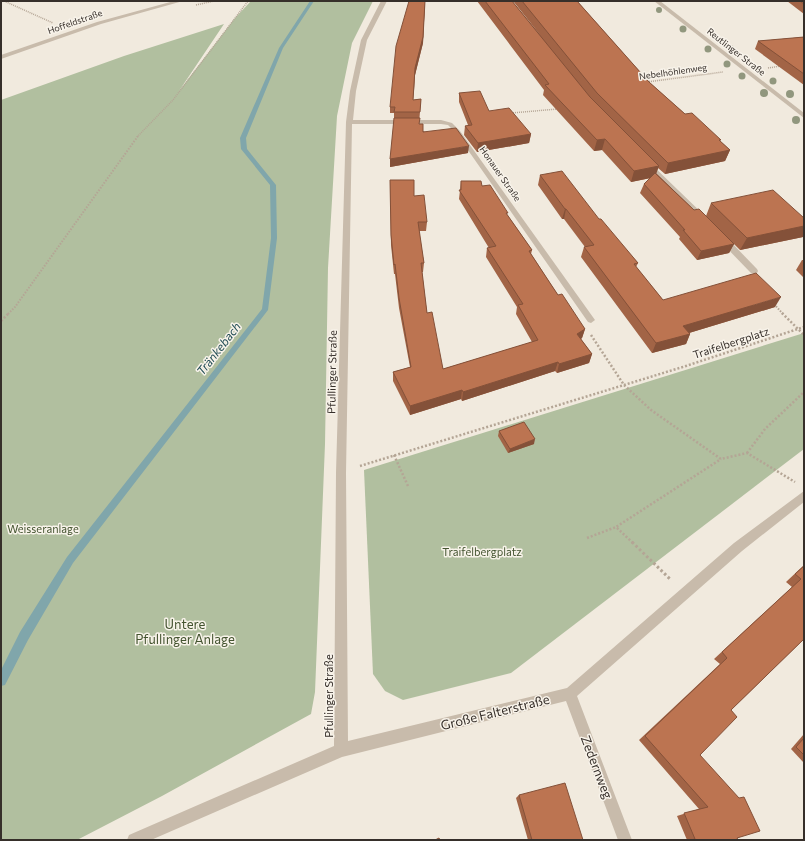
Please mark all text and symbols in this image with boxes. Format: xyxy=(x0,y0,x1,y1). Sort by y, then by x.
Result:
street label: Hoffeldstraße xyxy=(46,7,104,36)
street label: Reutlinger Straße xyxy=(705,25,768,78)
street label: Nebelhöhlenweg xyxy=(638,61,708,82)
street label: Honauer Straße xyxy=(477,144,524,203)
water label: Tränkebach xyxy=(193,319,243,378)
street label: Traifelbergplatz xyxy=(691,324,771,361)
street label: Pfullinger Straße xyxy=(324,330,339,414)
park label: Weisseranlage xyxy=(7,522,79,535)
park label: Traifelbergplatz xyxy=(442,545,522,558)
park label: Untere Pfullinger Anlage xyxy=(135,616,235,647)
street label: Pfullinger Straße xyxy=(322,654,335,738)
street label: Große Falterstraße xyxy=(439,691,551,733)
street label: Zedernweg xyxy=(578,733,616,801)

